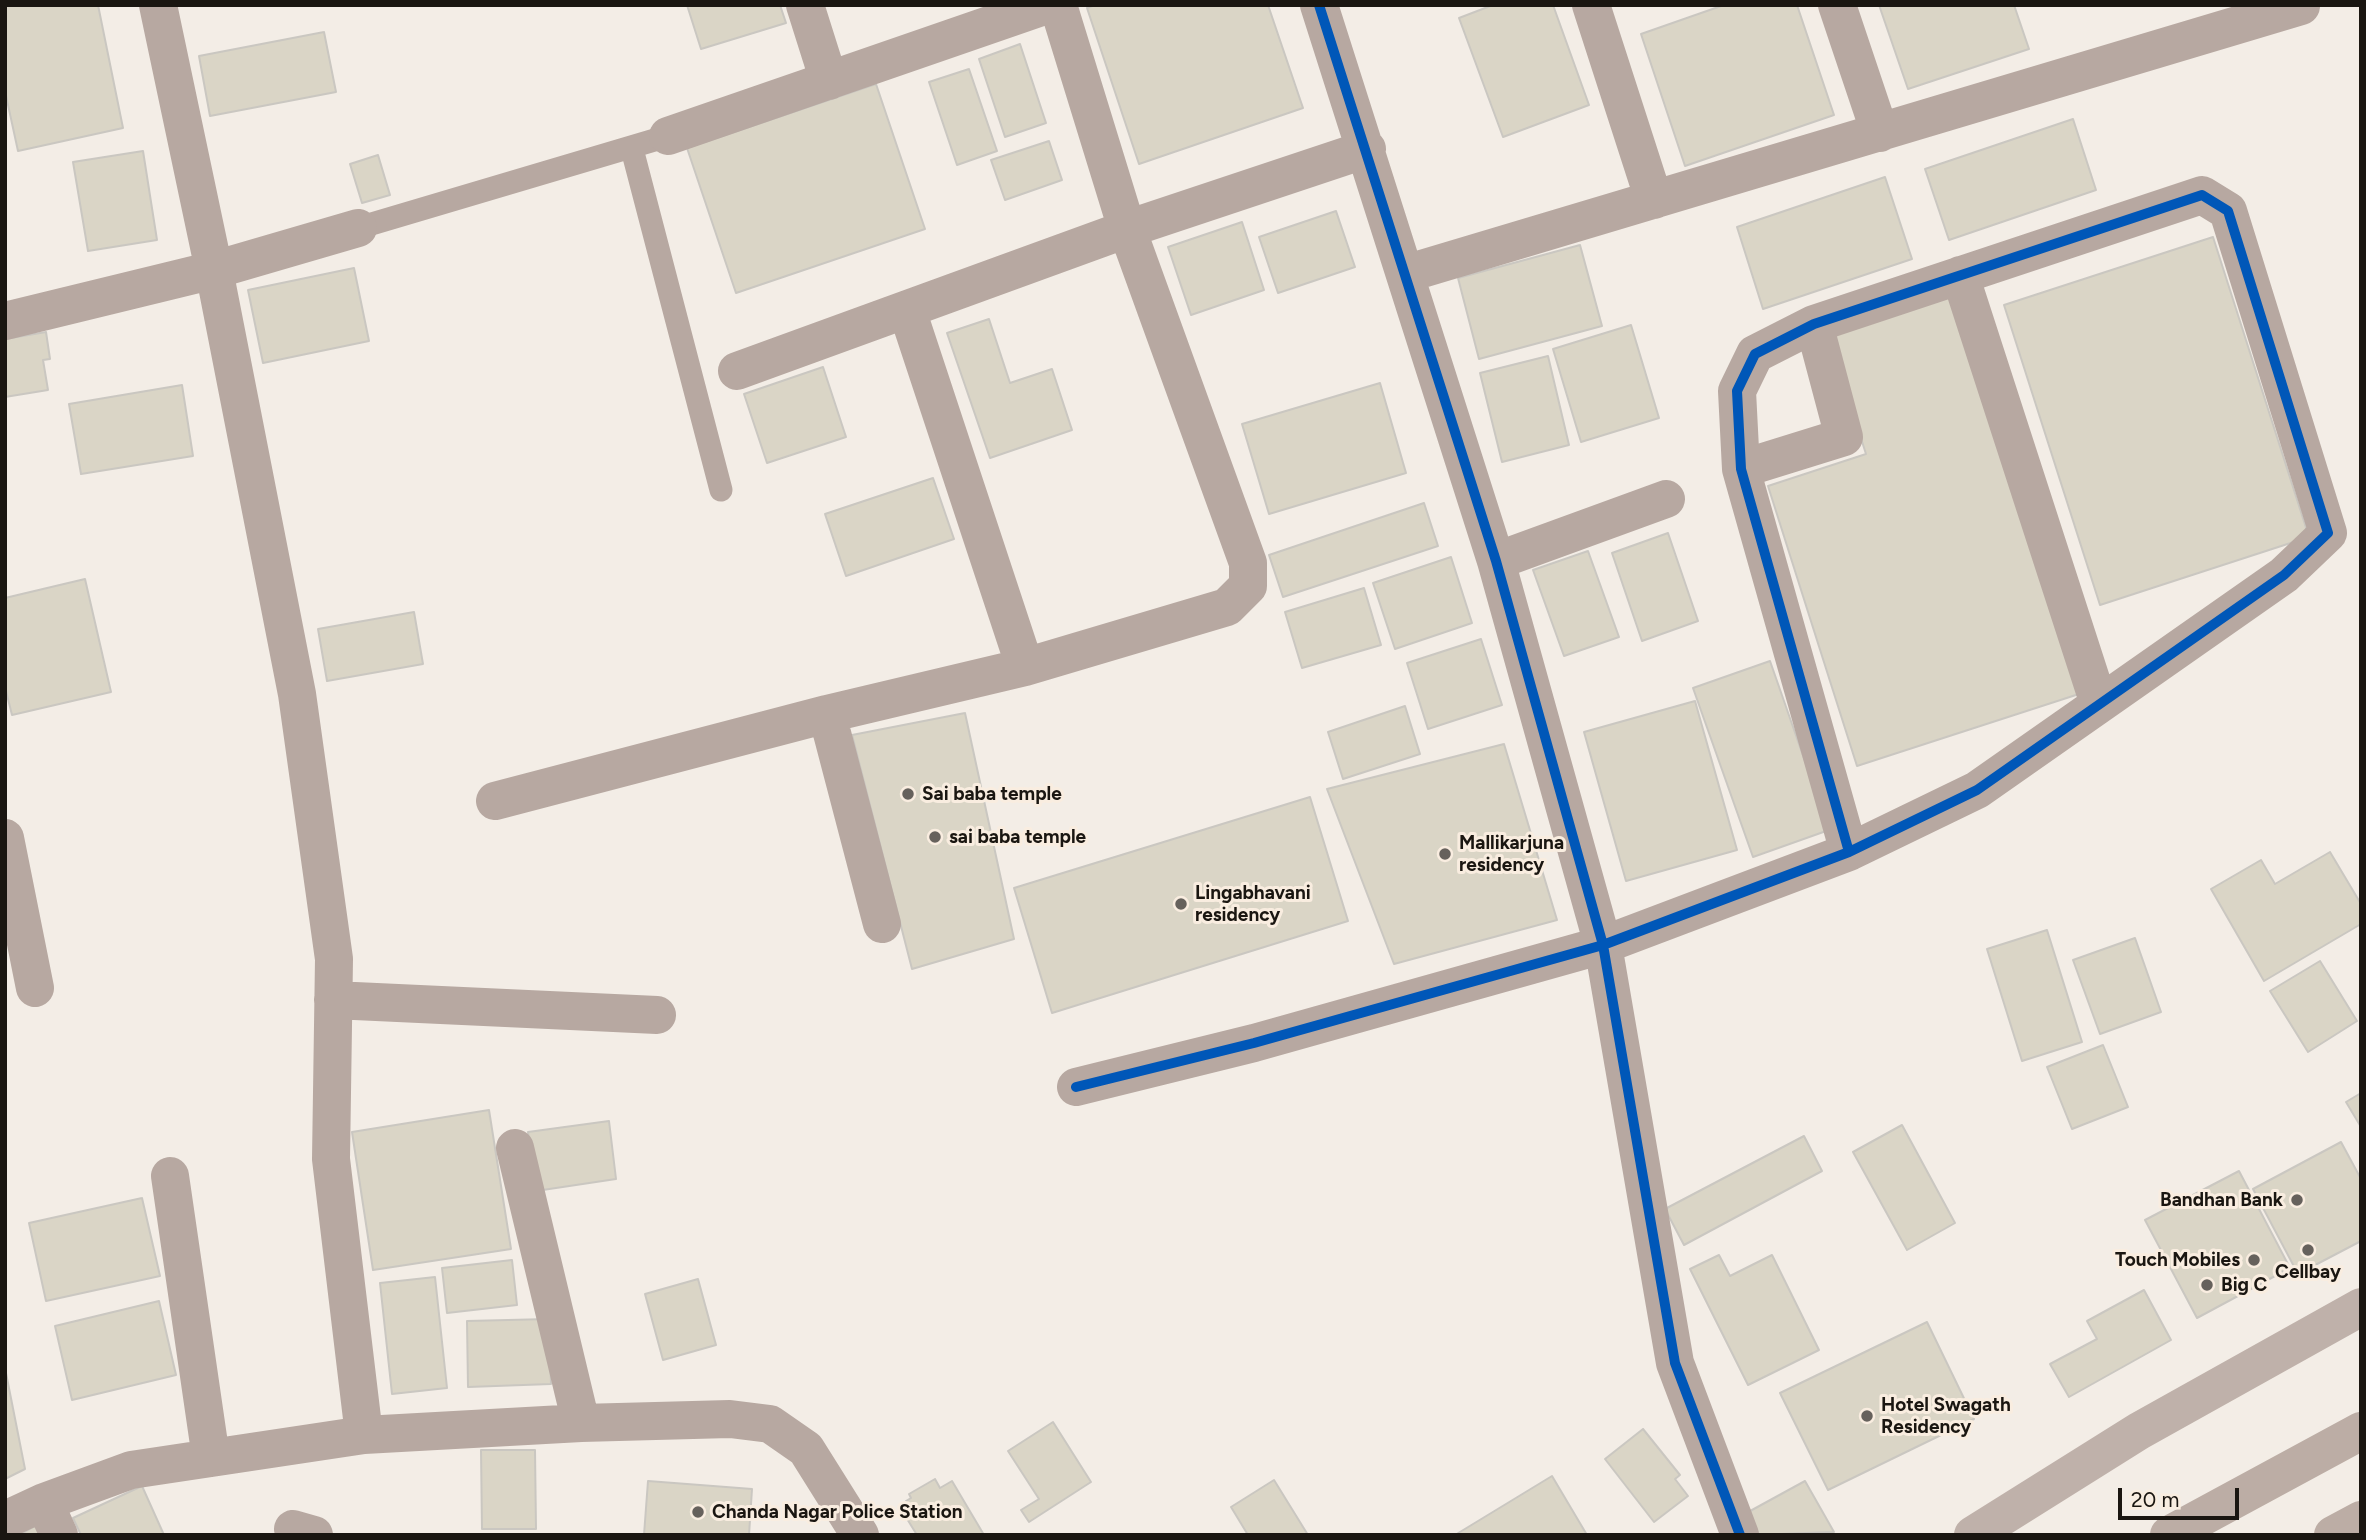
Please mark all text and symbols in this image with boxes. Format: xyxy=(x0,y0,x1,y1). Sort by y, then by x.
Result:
place label: Sai baba temple xyxy=(922,783,1062,805)
marker: Sai baba temple xyxy=(900,786,916,802)
place label: sai baba temple xyxy=(949,826,1086,848)
marker: sai baba temple xyxy=(927,829,943,845)
place label: Mallikarjuna residency xyxy=(1459,832,1564,876)
marker: Mallikarjuna residency xyxy=(1437,846,1453,862)
place label: Lingabhavani residency xyxy=(1195,882,1311,926)
marker: Lingabhavani residency xyxy=(1173,896,1189,912)
place label: Bandhan Bank xyxy=(2160,1189,2283,1211)
marker: Bandhan Bank xyxy=(2289,1192,2305,1208)
marker: Cellbay xyxy=(2300,1242,2316,1258)
place label: Touch Mobiles xyxy=(2115,1249,2240,1271)
marker: Touch Mobiles xyxy=(2246,1252,2262,1268)
place label: Cellbay xyxy=(2275,1261,2341,1283)
place label: Big C xyxy=(2221,1274,2267,1296)
marker: Big C xyxy=(2199,1277,2215,1293)
place label: Hotel Swagath Residency xyxy=(1881,1394,2011,1438)
marker: Hotel Swagath Residency xyxy=(1859,1408,1875,1424)
scale bar xyxy=(2121,1474,2242,1518)
text: 20 m xyxy=(2131,1487,2179,1512)
place label: Chanda Nagar Police Station xyxy=(712,1501,963,1523)
marker: Chanda Nagar Police Station xyxy=(690,1504,706,1520)

